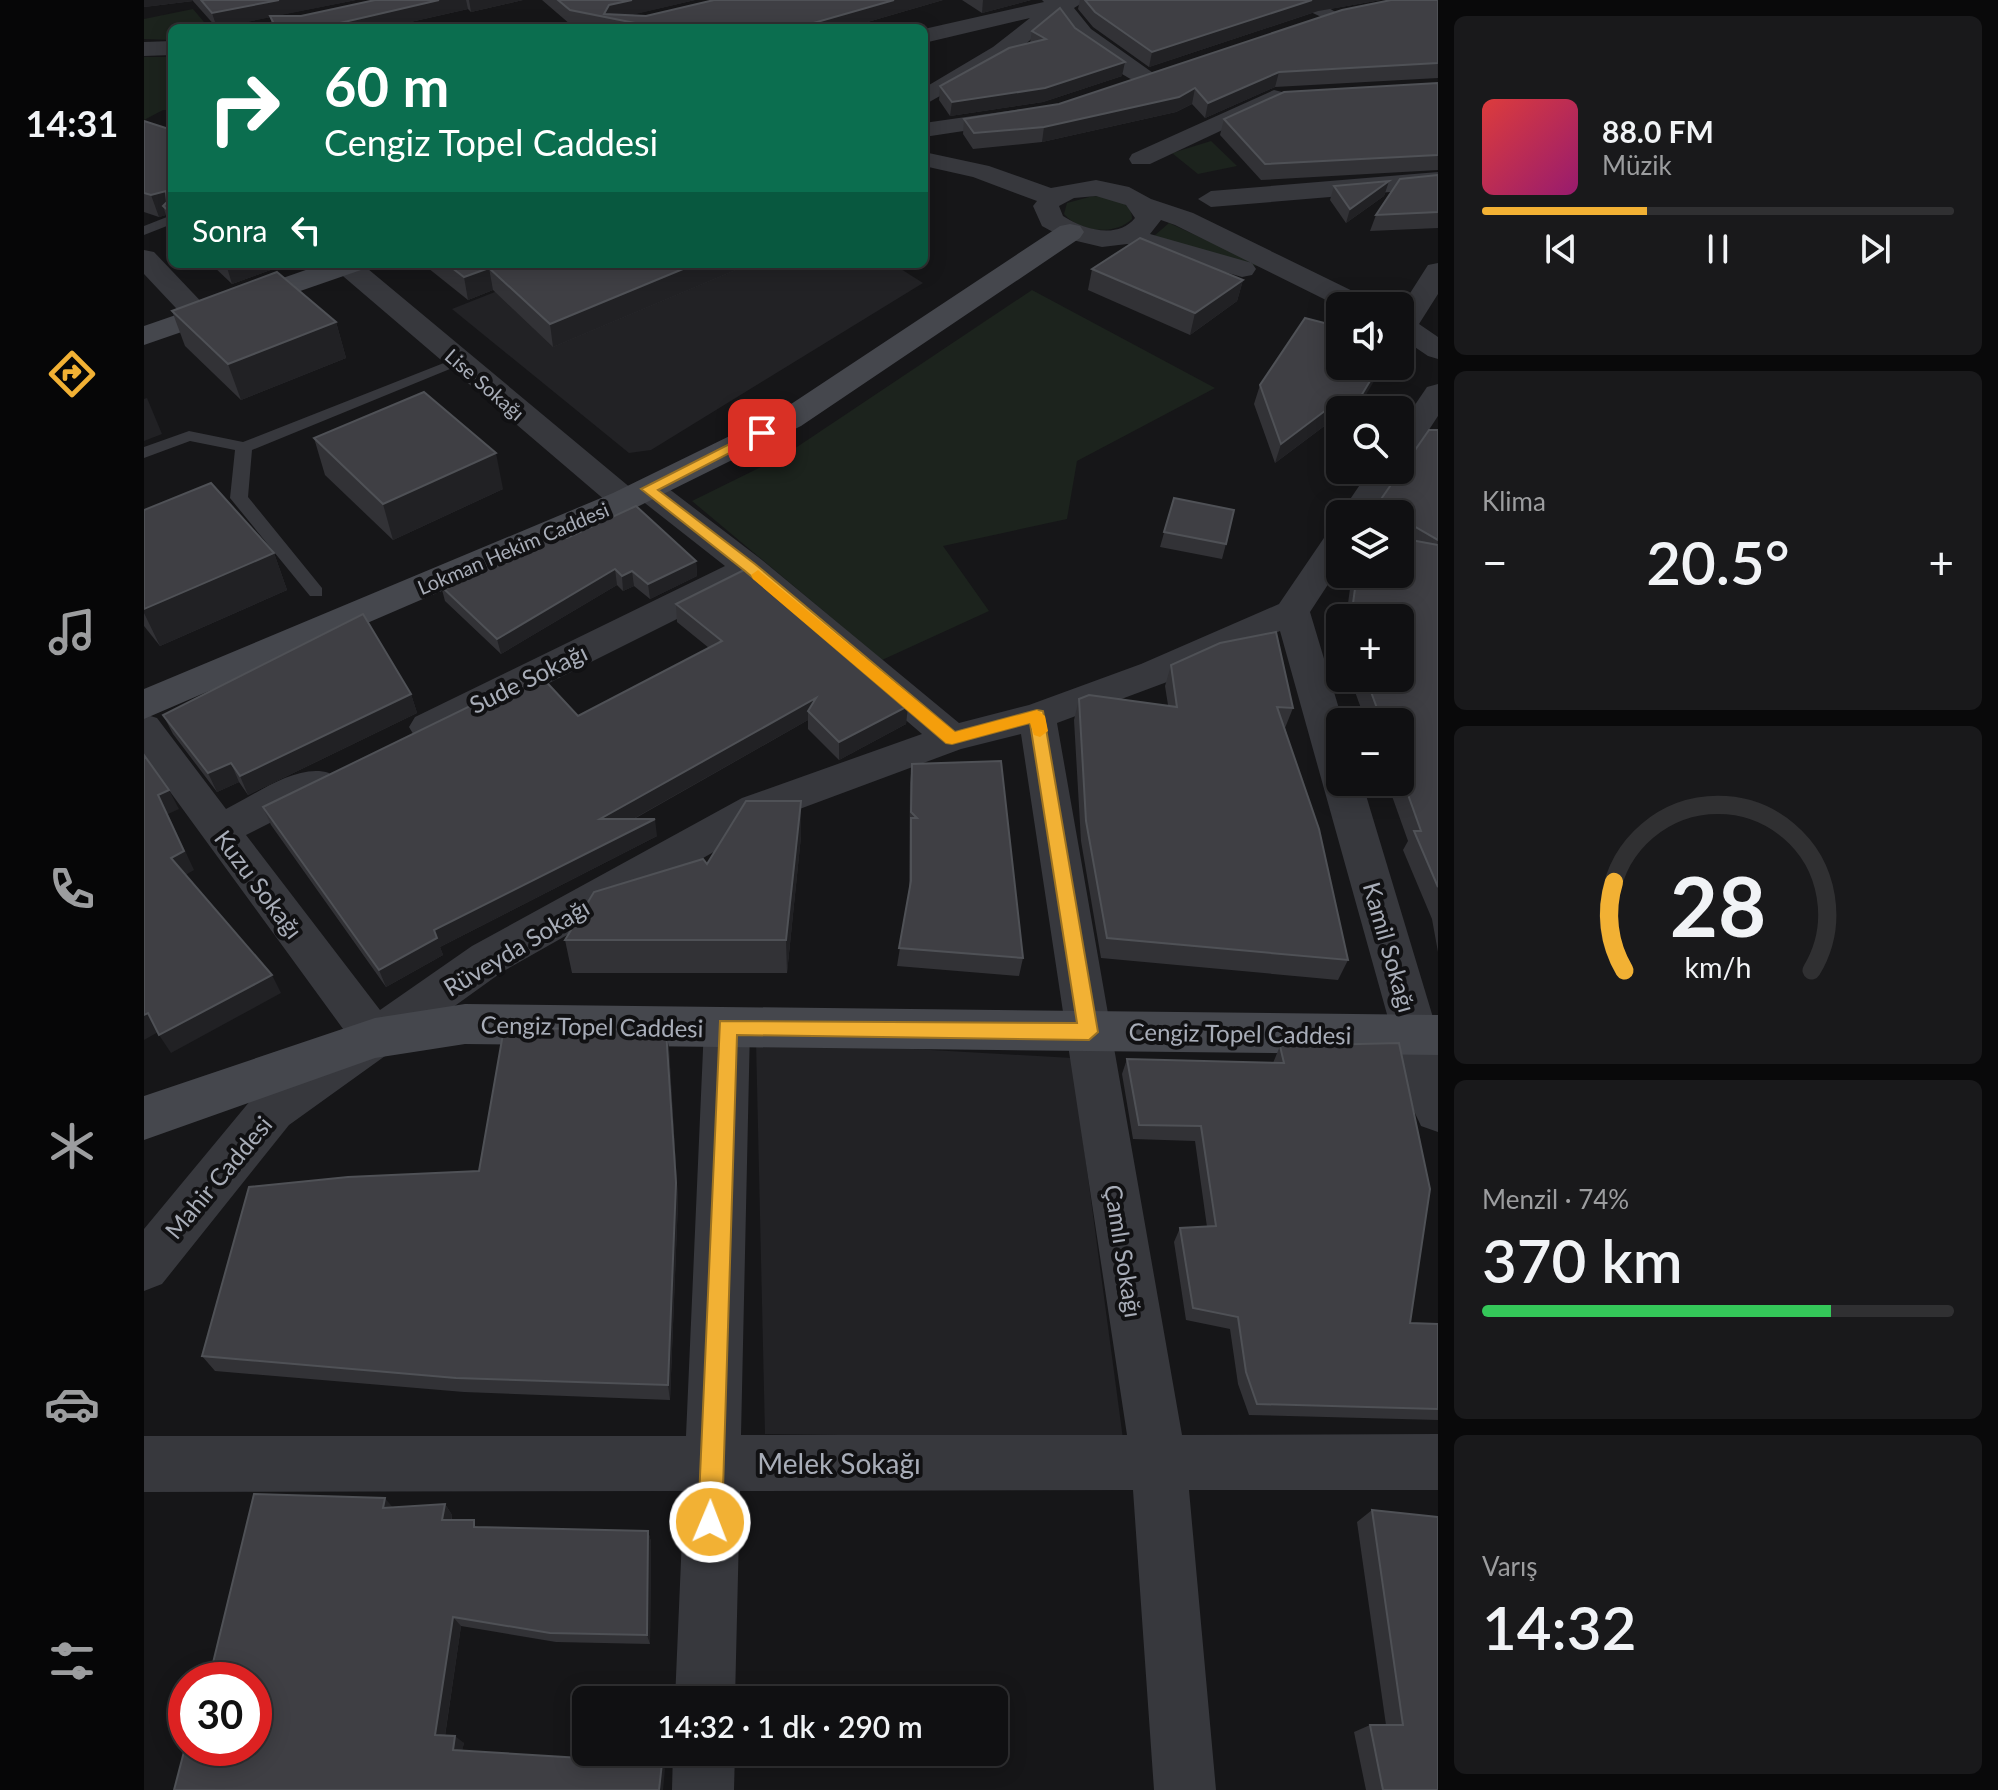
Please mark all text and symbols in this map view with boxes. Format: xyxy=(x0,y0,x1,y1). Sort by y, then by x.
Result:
text: 60 m xyxy=(324,52,449,119)
icon: right xyxy=(192,56,296,160)
text: 14:31 xyxy=(26,101,118,145)
text: 88.0 FM xyxy=(1602,113,1714,149)
text: Cengiz Topel Caddesi xyxy=(324,120,658,164)
text: Müzik xyxy=(1602,149,1672,181)
icon: left xyxy=(284,208,328,252)
text: Sonra xyxy=(192,212,268,248)
icon: previous xyxy=(1539,227,1583,271)
icon: pause xyxy=(1696,227,1740,271)
icon: next xyxy=(1853,227,1897,271)
map controls xyxy=(1326,292,1414,796)
button: sound xyxy=(1326,292,1414,380)
street label: Lise Sokağı xyxy=(441,343,529,425)
icon: directions xyxy=(44,346,100,402)
button: search xyxy=(1326,396,1414,484)
pin xyxy=(728,399,796,467)
icon: arrive xyxy=(740,411,784,455)
text: Klima xyxy=(1482,485,1546,517)
street label: Lokman Hekim Caddesi xyxy=(414,497,612,599)
button: layers xyxy=(1326,500,1414,588)
text: 20.5° xyxy=(1646,526,1790,598)
text: − xyxy=(1482,536,1508,588)
text: + xyxy=(1928,536,1954,588)
icon: music xyxy=(44,604,100,660)
button: + xyxy=(1326,604,1414,692)
street label: Sude Sokağı xyxy=(464,637,592,719)
button: − xyxy=(1326,708,1414,796)
street label: Kuzu Sokağı xyxy=(209,824,309,944)
text: 28 xyxy=(1670,855,1766,955)
icon: phone xyxy=(44,861,100,917)
street label: Kamil Sokağı xyxy=(1358,879,1422,1015)
street label: Rüveyda Sokağı xyxy=(438,892,594,1002)
text: km/h xyxy=(1685,950,1751,984)
street label: Cengiz Topel Caddesi xyxy=(480,1010,704,1042)
street label: Cengiz Topel Caddesi xyxy=(1128,1017,1352,1049)
street label: Mahir Caddesi xyxy=(158,1110,278,1244)
icon: climate xyxy=(44,1118,100,1174)
street label: Çamlı Sokağı xyxy=(1099,1182,1149,1320)
text: Menzil · 74% xyxy=(1482,1183,1629,1215)
text: 370 km xyxy=(1482,1224,1683,1296)
icon: car xyxy=(44,1376,100,1432)
street label: Melek Sokağı xyxy=(757,1446,921,1480)
position arrow xyxy=(668,1480,752,1564)
text: Varış xyxy=(1482,1550,1538,1582)
text: 14:32 xyxy=(1482,1591,1636,1663)
icon: filters xyxy=(44,1633,100,1689)
speed limit sign: 30 xyxy=(168,1662,272,1766)
text: 14:32 · 1 dk · 290 m xyxy=(657,1708,923,1744)

